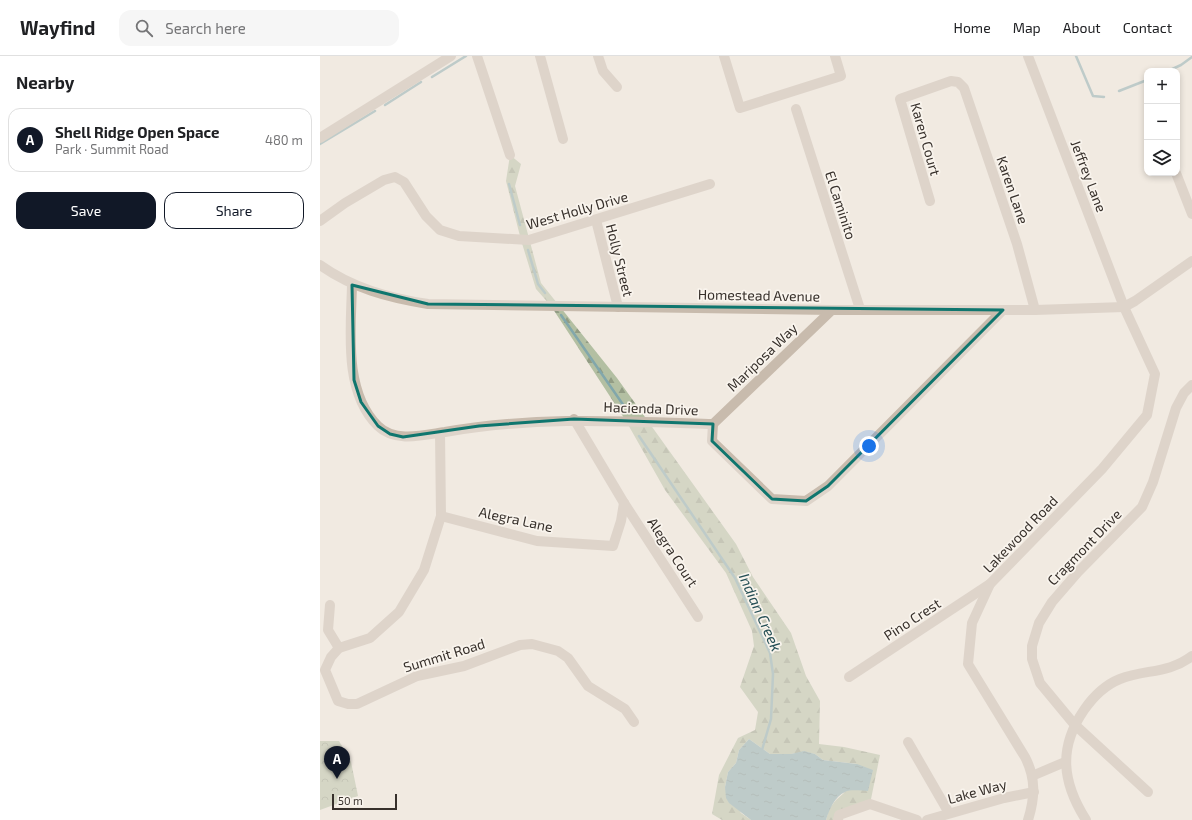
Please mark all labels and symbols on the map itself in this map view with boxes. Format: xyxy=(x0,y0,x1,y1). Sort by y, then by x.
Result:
street label: Karen Court xyxy=(907,101,945,177)
street label: Jeffrey Lane xyxy=(1067,138,1111,214)
street label: Karen Lane xyxy=(993,154,1033,226)
street label: El Caminito xyxy=(822,169,860,241)
street label: West Holly Drive xyxy=(524,187,630,233)
street label: Holly Street xyxy=(603,222,637,298)
street label: Homestead Avenue xyxy=(698,285,820,305)
street label: Mariposa Way xyxy=(723,319,801,395)
street label: Hacienda Drive xyxy=(603,398,699,418)
your location xyxy=(859,436,879,456)
street label: Lakewood Road xyxy=(979,492,1061,576)
street label: Alegra Lane xyxy=(477,503,555,535)
street label: Cragmont Drive xyxy=(1043,505,1125,589)
street label: Alegra Court xyxy=(644,514,702,590)
water label: Indian Creek xyxy=(736,570,786,654)
street label: Pino Crest xyxy=(880,594,944,644)
street label: Summit Road xyxy=(401,635,487,675)
pin: A xyxy=(324,746,350,779)
street label: Lake Way xyxy=(946,775,1009,807)
scale bar xyxy=(332,792,397,811)

